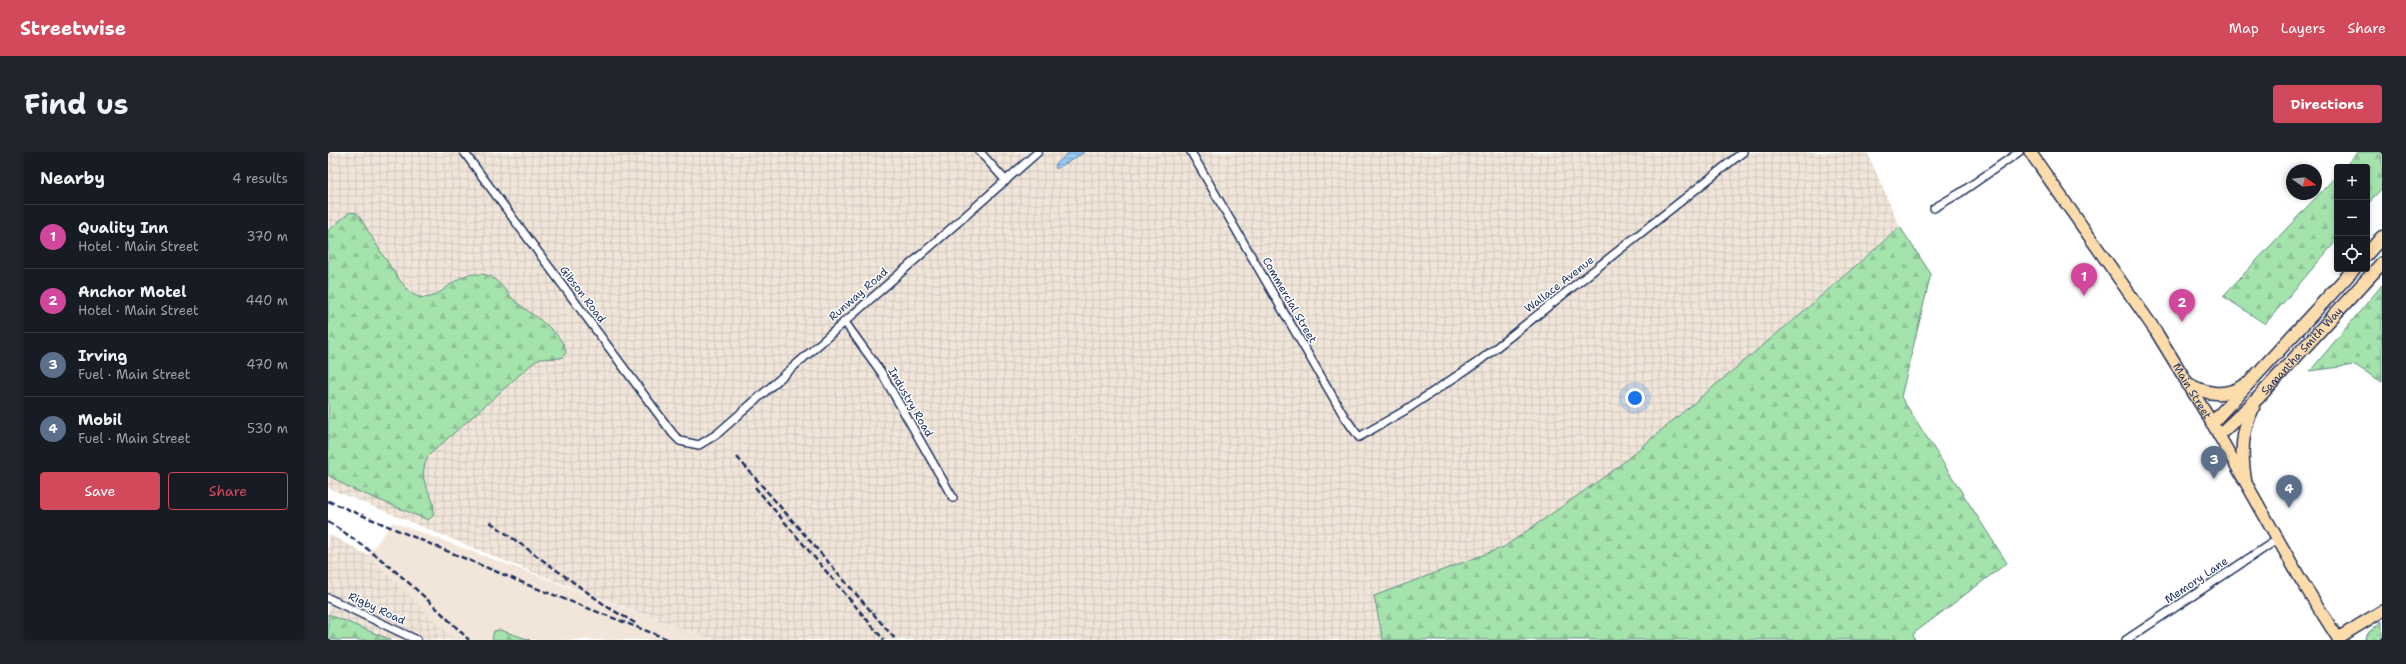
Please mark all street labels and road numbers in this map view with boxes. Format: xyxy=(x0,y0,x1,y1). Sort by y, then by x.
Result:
street label: Wallace Avenue xyxy=(1521,253,1597,316)
street label: Commercial Street xyxy=(1259,254,1320,346)
street label: Gibson Road xyxy=(556,263,609,326)
street label: Runway Road xyxy=(825,264,891,324)
street label: Samantha Smith Way xyxy=(2258,304,2346,398)
street label: Main Street xyxy=(2169,360,2215,422)
street label: Industry Road xyxy=(885,365,937,440)
street label: Memory Lane xyxy=(2162,554,2231,607)
street label: Rigby Road xyxy=(346,589,408,628)

